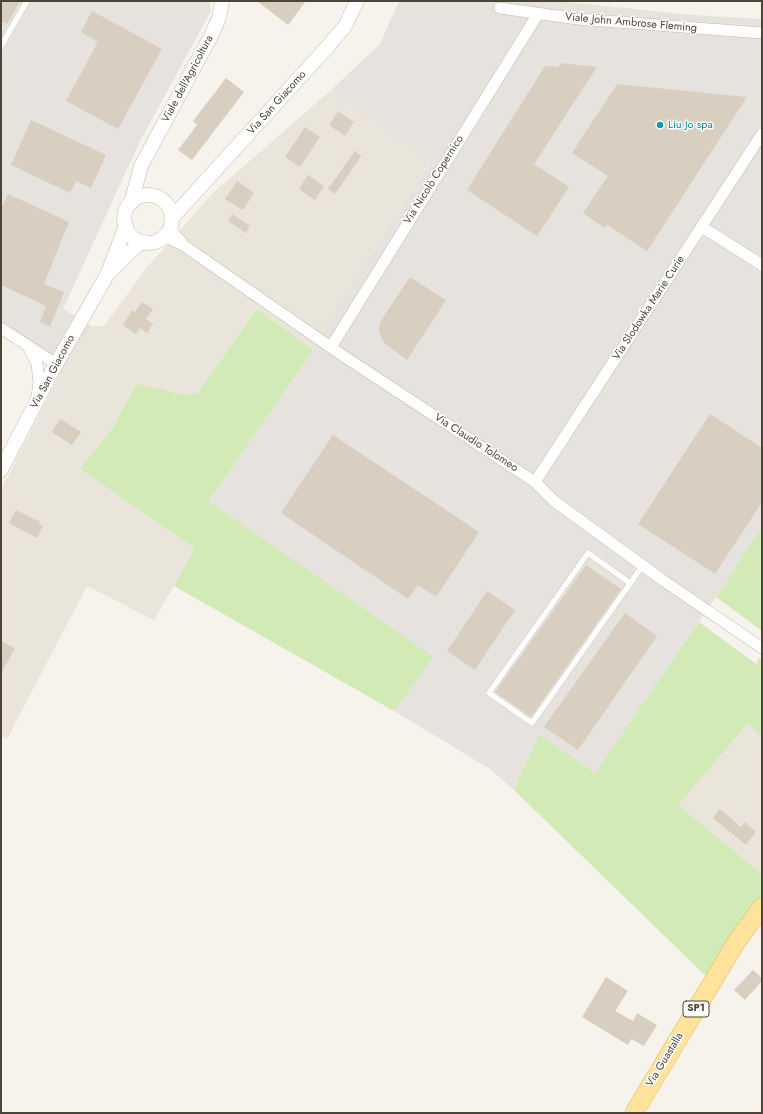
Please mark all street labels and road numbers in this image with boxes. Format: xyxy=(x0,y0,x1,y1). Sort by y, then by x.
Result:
street label: Viale John Ambrose Fleming xyxy=(564,11,698,35)
street label: Viale dell'Agricoltura xyxy=(159,33,217,125)
street label: Via San Giacomo xyxy=(245,68,309,138)
street label: Via Nicolò Copernico xyxy=(401,133,467,227)
street label: Via Slodowka Marie Curie xyxy=(610,253,688,363)
street label: Via San Giacomo xyxy=(28,333,78,411)
street label: Via Claudio Tolomeo xyxy=(432,411,520,475)
road number: SP1 xyxy=(683,1001,709,1017)
street label: Via Guastalla xyxy=(644,1030,686,1090)

